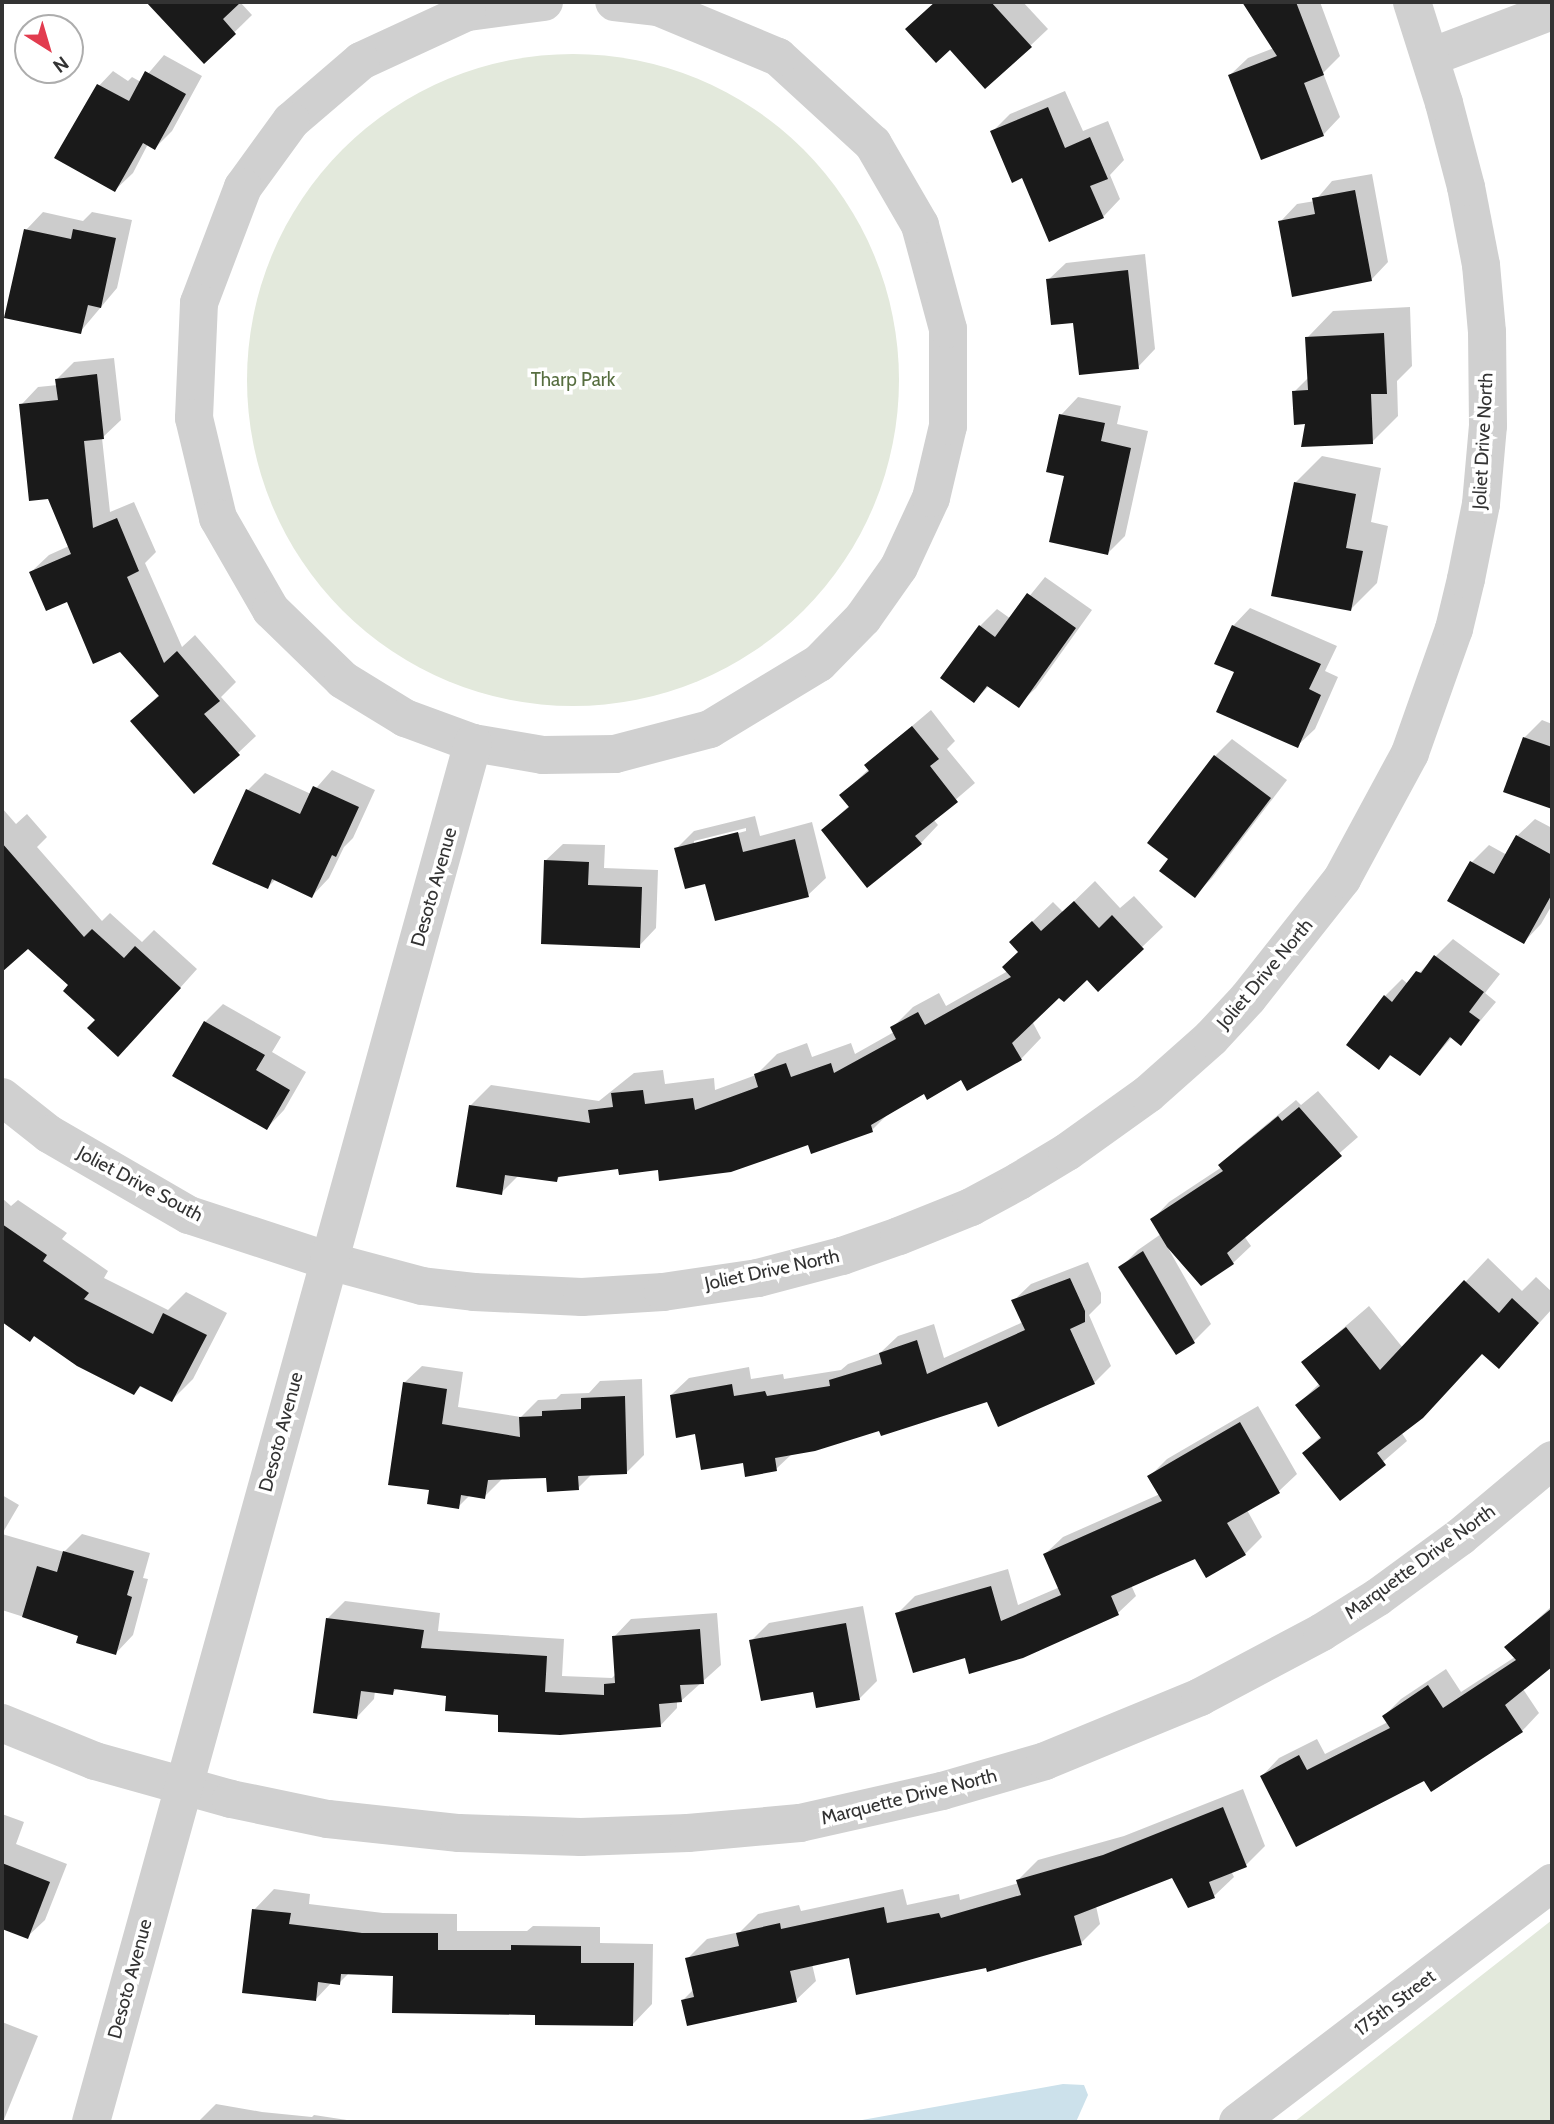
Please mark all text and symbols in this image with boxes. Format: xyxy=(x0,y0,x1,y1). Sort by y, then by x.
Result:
north arrow xyxy=(14,14,84,84)
text: N xyxy=(48,51,73,78)
park label: Tharp Park xyxy=(531,369,615,391)
street label: Joliet Drive North xyxy=(1468,372,1498,510)
street label: Desoto Avenue xyxy=(406,825,462,949)
street label: Joliet Drive North xyxy=(1212,914,1318,1034)
street label: Joliet Drive South xyxy=(73,1141,207,1227)
street label: Joliet Drive North xyxy=(703,1245,841,1295)
street label: Desoto Avenue xyxy=(254,1370,308,1494)
street label: Marquette Drive North xyxy=(1340,1500,1500,1624)
street label: Marquette Drive North xyxy=(819,1764,999,1830)
street label: Desoto Avenue xyxy=(103,1917,157,2041)
street label: 175th Street xyxy=(1350,1965,1440,2041)

